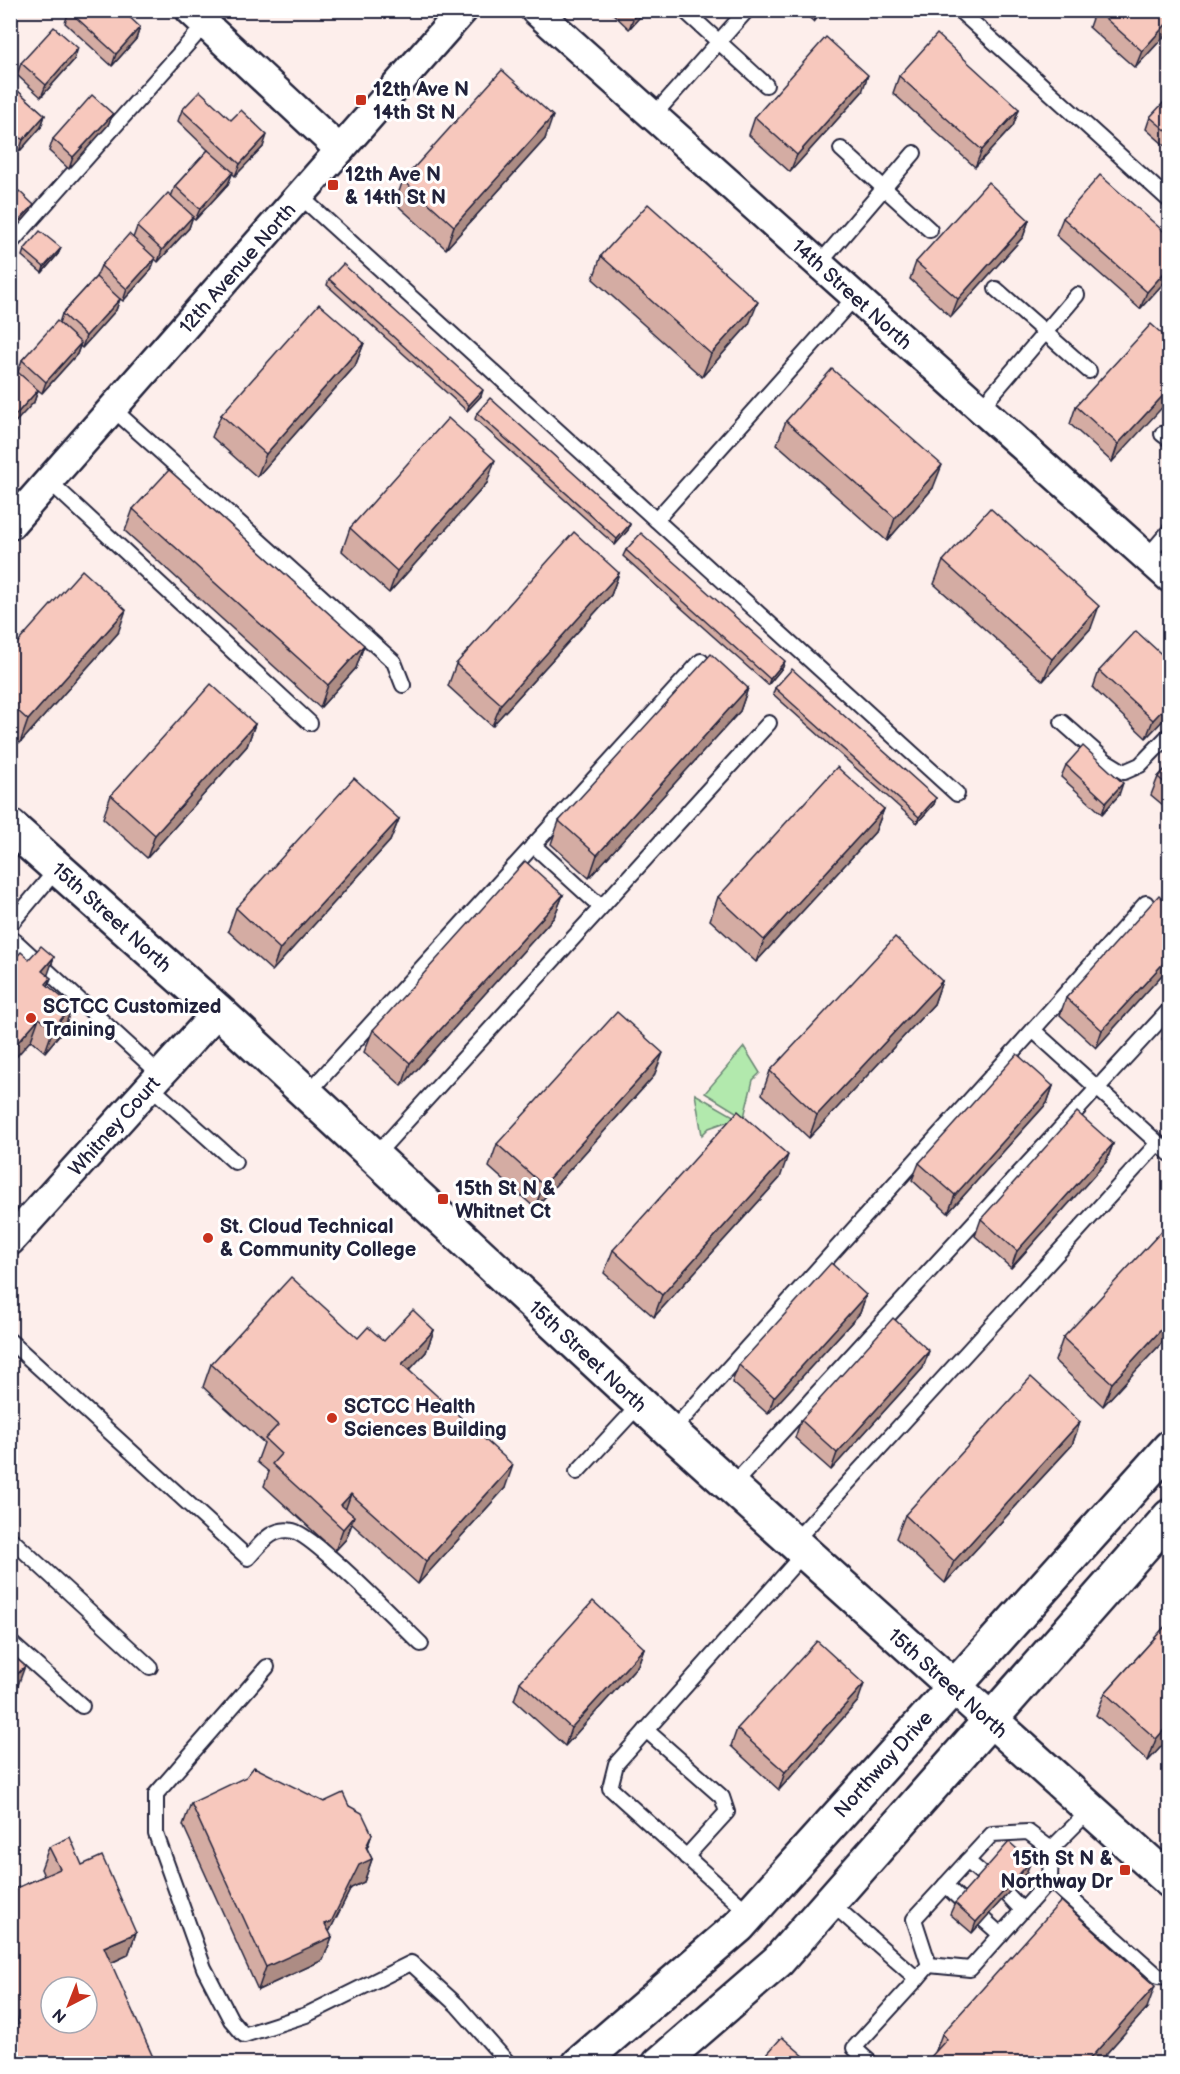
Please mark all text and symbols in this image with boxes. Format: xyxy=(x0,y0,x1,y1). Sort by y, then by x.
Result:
place label: 12th Ave N 14th St N xyxy=(373,78,469,125)
marker: 12th Ave N 14th St N xyxy=(354,93,368,107)
place label: 12th Ave N & 14th St N xyxy=(345,163,446,210)
marker: 12th Ave N & 14th St N xyxy=(326,178,340,192)
street label: 12th Avenue North xyxy=(174,198,301,339)
street label: 14th Street North xyxy=(786,234,916,355)
street label: 15th Street North xyxy=(47,858,176,978)
place label: SCTCC Customized Training xyxy=(43,995,222,1042)
marker: SCTCC Customized Training xyxy=(24,1011,38,1025)
street label: Whitney Court xyxy=(64,1072,166,1181)
place label: 15th St N & Whitnet Ct xyxy=(455,1177,556,1224)
marker: 15th St N & Whitnet Ct xyxy=(436,1192,450,1206)
place label: St. Cloud Technical & Community College xyxy=(220,1215,416,1262)
marker: St. Cloud Technical & Community College xyxy=(201,1231,215,1245)
street label: 15th Street North xyxy=(523,1296,651,1418)
place label: SCTCC Health Sciences Building xyxy=(344,1395,507,1442)
marker: SCTCC Health Sciences Building xyxy=(325,1411,339,1425)
street label: 15th Street North xyxy=(883,1624,1012,1744)
street label: Northway Drive xyxy=(829,1706,938,1823)
place label: 15th St N & Northway Dr xyxy=(1001,1847,1114,1894)
marker: 15th St N & Northway Dr xyxy=(1118,1863,1132,1877)
north arrow xyxy=(39,1975,99,2035)
text: N xyxy=(49,2004,71,2026)

